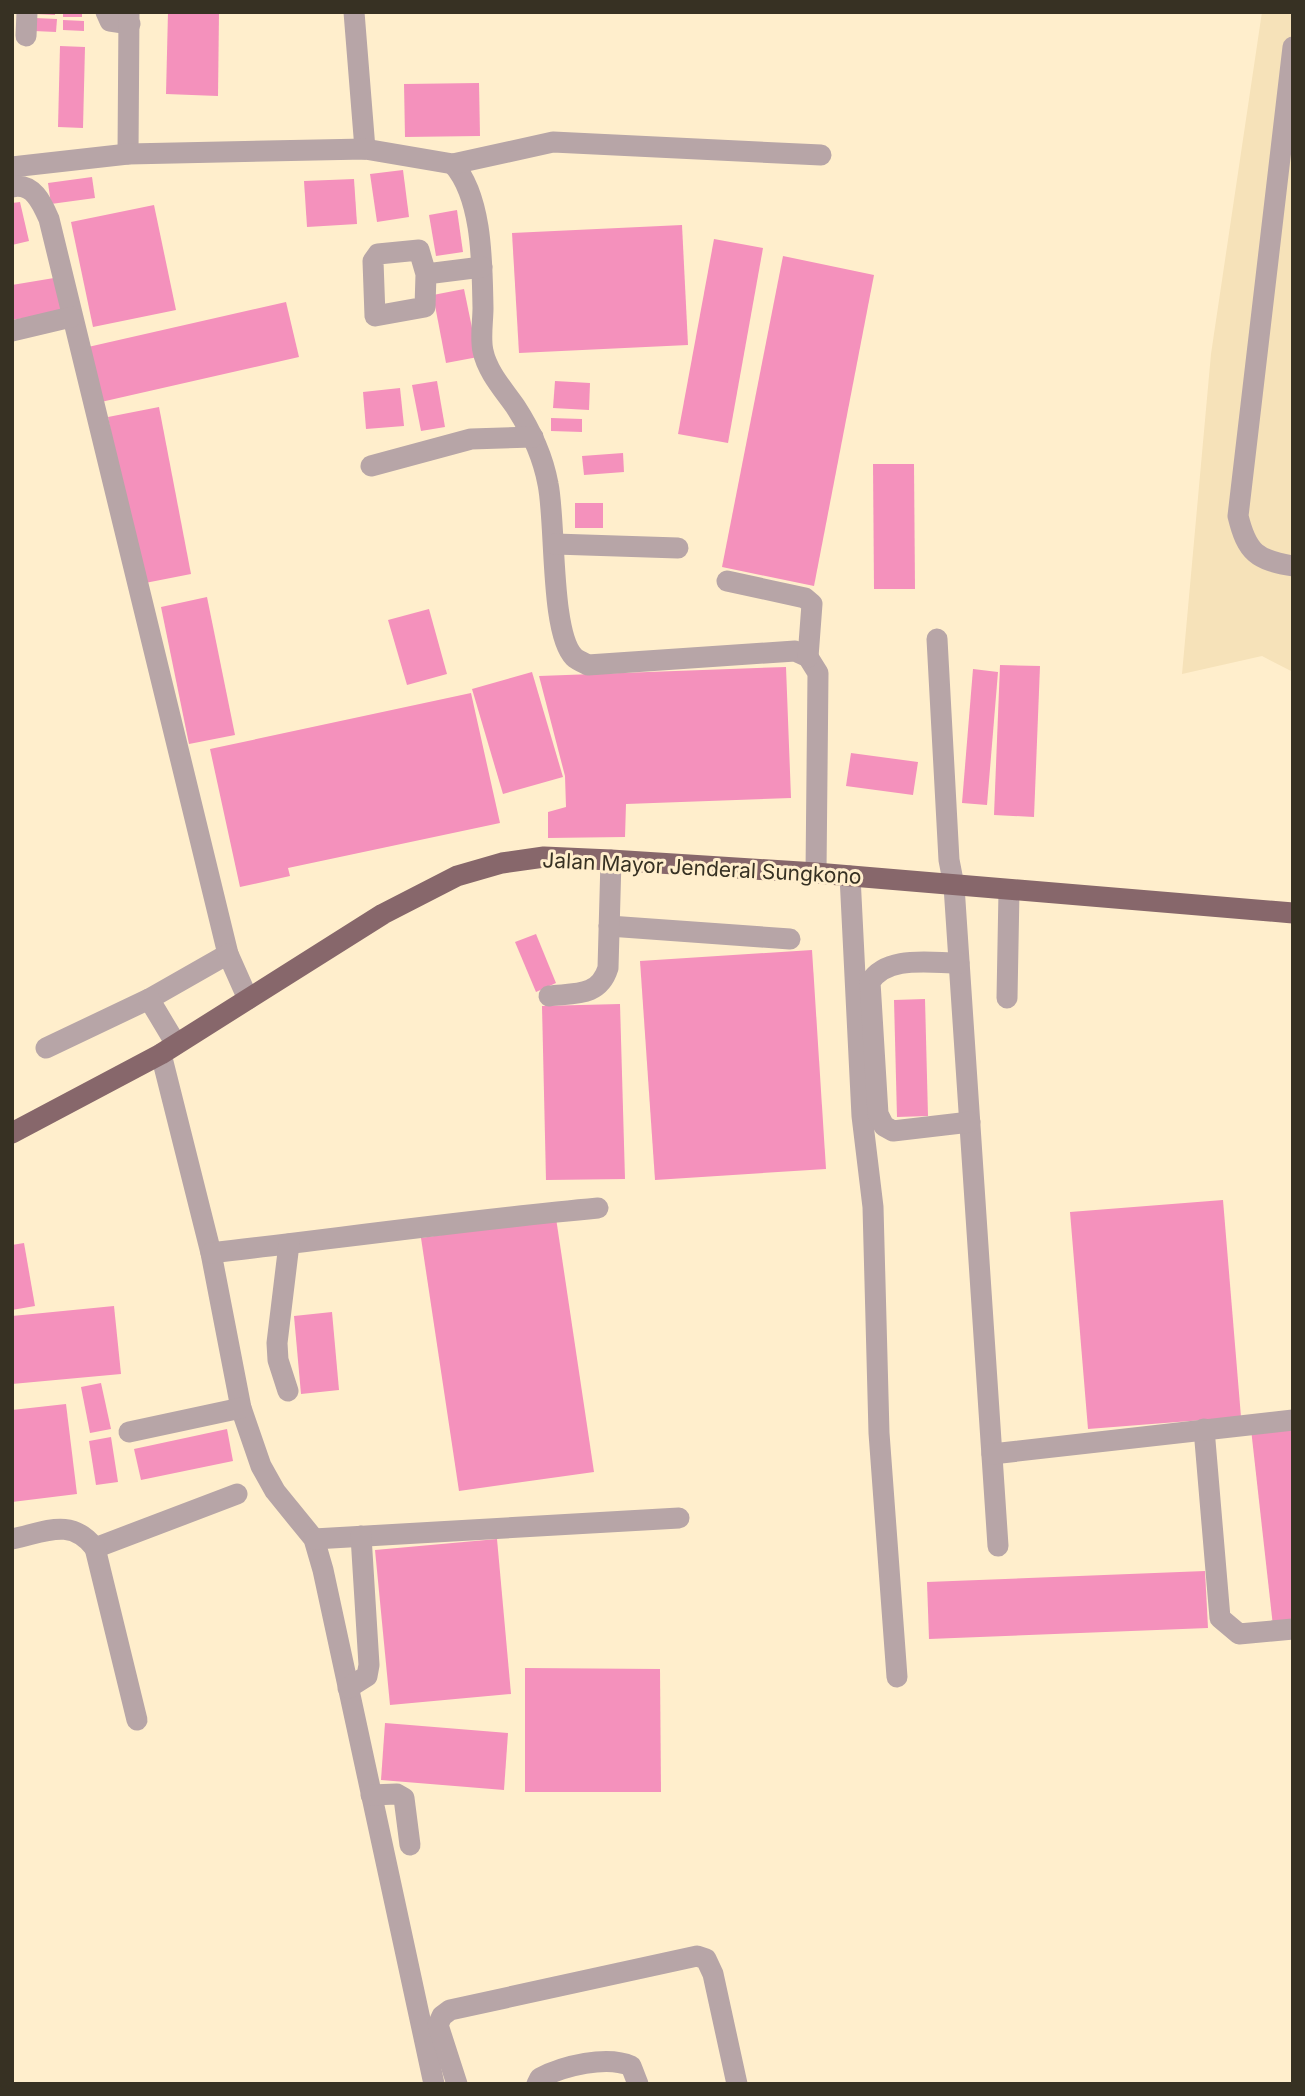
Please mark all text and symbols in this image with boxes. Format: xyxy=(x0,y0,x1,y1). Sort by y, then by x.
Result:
street label: Jalan Mayor Jenderal Sungkono xyxy=(542,847,862,889)

